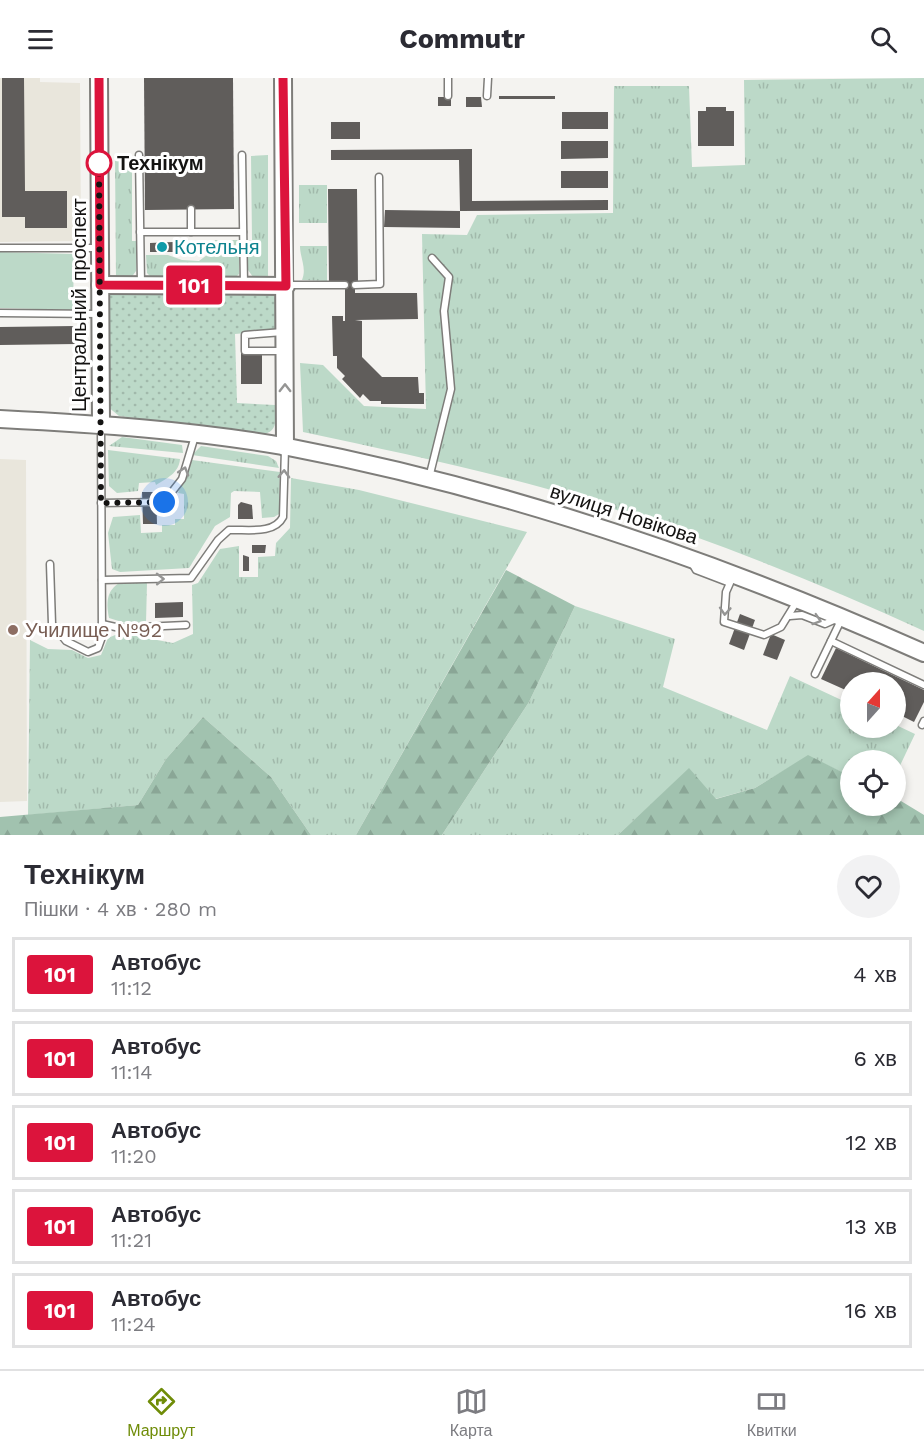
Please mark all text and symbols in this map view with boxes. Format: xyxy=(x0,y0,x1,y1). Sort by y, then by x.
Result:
icon: menu xyxy=(24,23,57,56)
text: Commutr xyxy=(399,23,525,55)
icon: search xyxy=(867,23,900,56)
marker: Технікум xyxy=(86,150,112,176)
place label: Технікум xyxy=(117,151,204,175)
street label: Центральний проспект xyxy=(67,198,91,412)
place label: Котельня xyxy=(174,235,260,259)
marker: Котельня xyxy=(155,240,169,254)
line badge: 101 xyxy=(160,266,228,304)
text: 101 xyxy=(178,273,210,298)
one-way arrow xyxy=(279,384,291,393)
one-way arrow xyxy=(177,466,189,477)
one-way arrow xyxy=(278,469,290,478)
street label: вулиця Новікова xyxy=(547,479,702,549)
your location xyxy=(149,487,179,517)
one-way arrow xyxy=(156,573,165,585)
one-way arrow xyxy=(719,607,732,616)
one-way arrow xyxy=(811,613,821,626)
place label: Училище №92 xyxy=(25,618,162,642)
marker: Училище №92 xyxy=(6,623,20,637)
north arrow xyxy=(840,672,906,738)
map controls xyxy=(840,672,906,816)
button: locate xyxy=(840,750,906,816)
button: heart xyxy=(837,855,900,918)
text: Технікум xyxy=(24,858,145,891)
text: Пішки · 4 хв · 280 m xyxy=(24,897,217,921)
text: Автобус xyxy=(111,950,201,975)
text: 101 xyxy=(44,962,76,987)
text: 4 хв xyxy=(853,962,897,987)
text: 11:12 xyxy=(111,976,152,1000)
text: Автобус xyxy=(111,1034,201,1059)
text: 101 xyxy=(44,1046,76,1071)
text: 6 хв xyxy=(853,1046,897,1071)
text: 11:14 xyxy=(111,1060,153,1084)
text: Автобус xyxy=(111,1118,201,1143)
text: 101 xyxy=(44,1130,76,1155)
text: 12 хв xyxy=(845,1130,897,1155)
text: 11:20 xyxy=(111,1144,157,1168)
text: Автобус xyxy=(111,1202,201,1227)
text: 101 xyxy=(44,1214,76,1239)
text: 13 хв xyxy=(845,1214,897,1239)
text: 11:21 xyxy=(111,1228,152,1252)
text: Автобус xyxy=(111,1286,201,1311)
text: 101 xyxy=(44,1298,76,1323)
text: 16 хв xyxy=(845,1298,897,1323)
text: 11:24 xyxy=(111,1312,156,1336)
tab: Маршрут xyxy=(127,1385,195,1440)
tab: Карта xyxy=(450,1385,492,1440)
tab: Квитки xyxy=(747,1385,797,1440)

